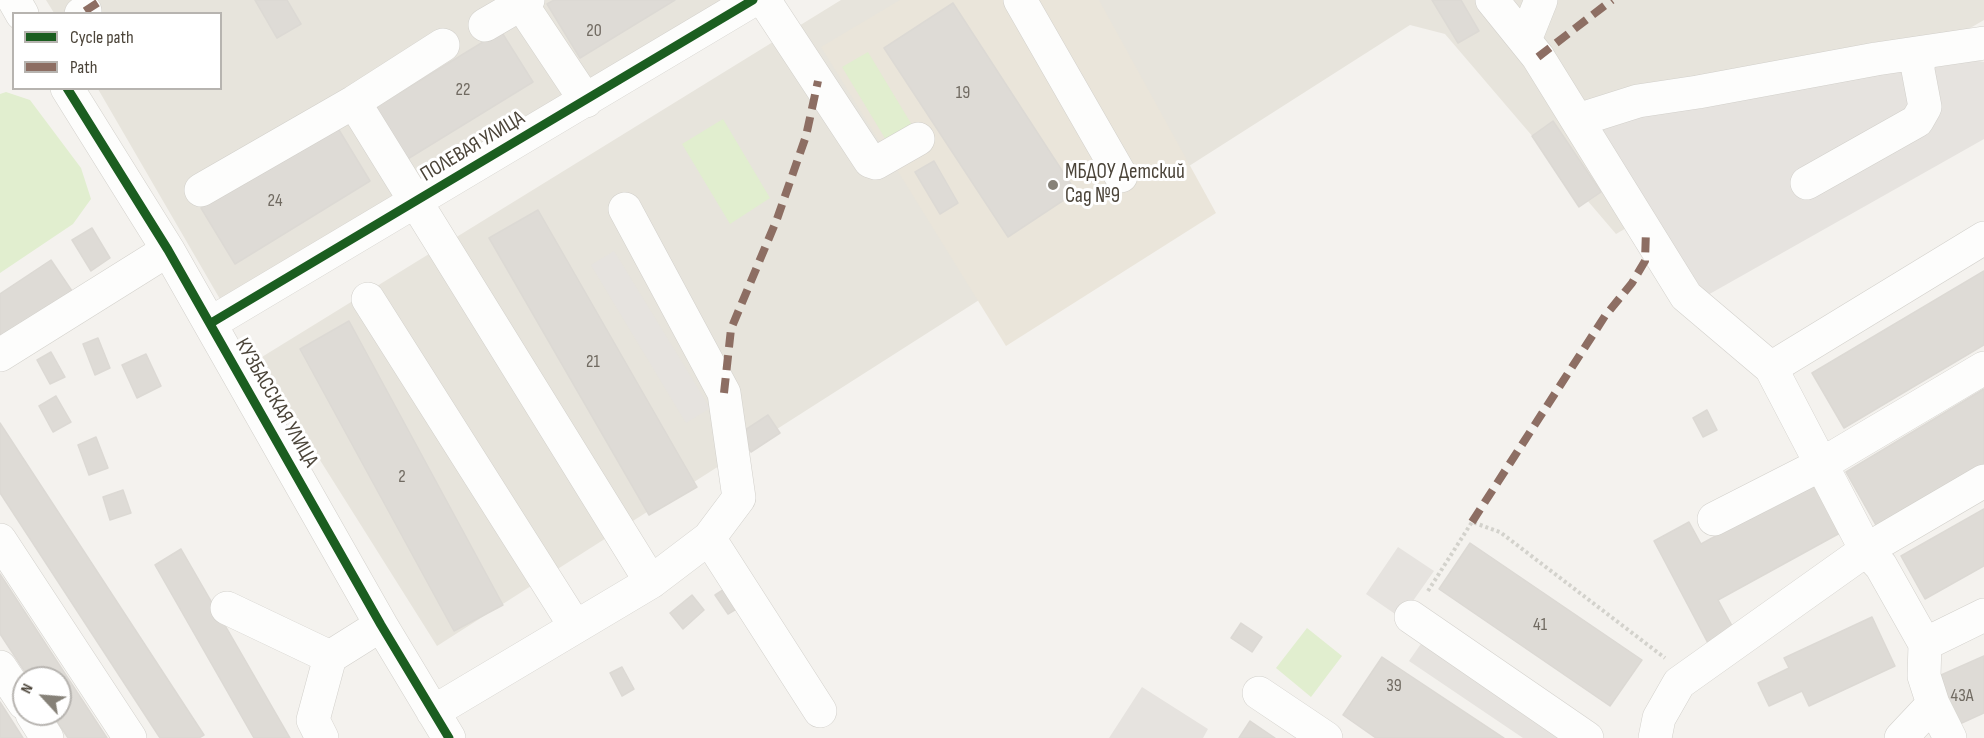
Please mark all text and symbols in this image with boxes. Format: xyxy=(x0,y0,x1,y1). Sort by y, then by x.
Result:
legend xyxy=(12,12,222,90)
house number: 20 xyxy=(586,20,602,42)
text: Cycle path xyxy=(70,27,134,48)
text: Path xyxy=(70,57,98,78)
house number: 22 xyxy=(456,79,470,101)
house number: 19 xyxy=(956,82,970,104)
street label: ПОЛЕВАЯ УЛИЦА xyxy=(416,106,530,188)
place label: МБДОУ Детский Сад №9 xyxy=(1065,160,1185,210)
marker: МБДОУ Детский Сад №9 xyxy=(1046,178,1060,192)
house number: 24 xyxy=(268,190,282,212)
street label: КУЗБАССКАЯ УЛИЦА xyxy=(229,334,323,472)
house number: 21 xyxy=(586,351,600,373)
house number: 2 xyxy=(398,466,406,488)
house number: 41 xyxy=(1533,614,1547,636)
north arrow xyxy=(12,666,72,726)
house number: 39 xyxy=(1386,675,1402,697)
text: N xyxy=(17,681,38,697)
house number: 43А xyxy=(1951,685,1973,707)

